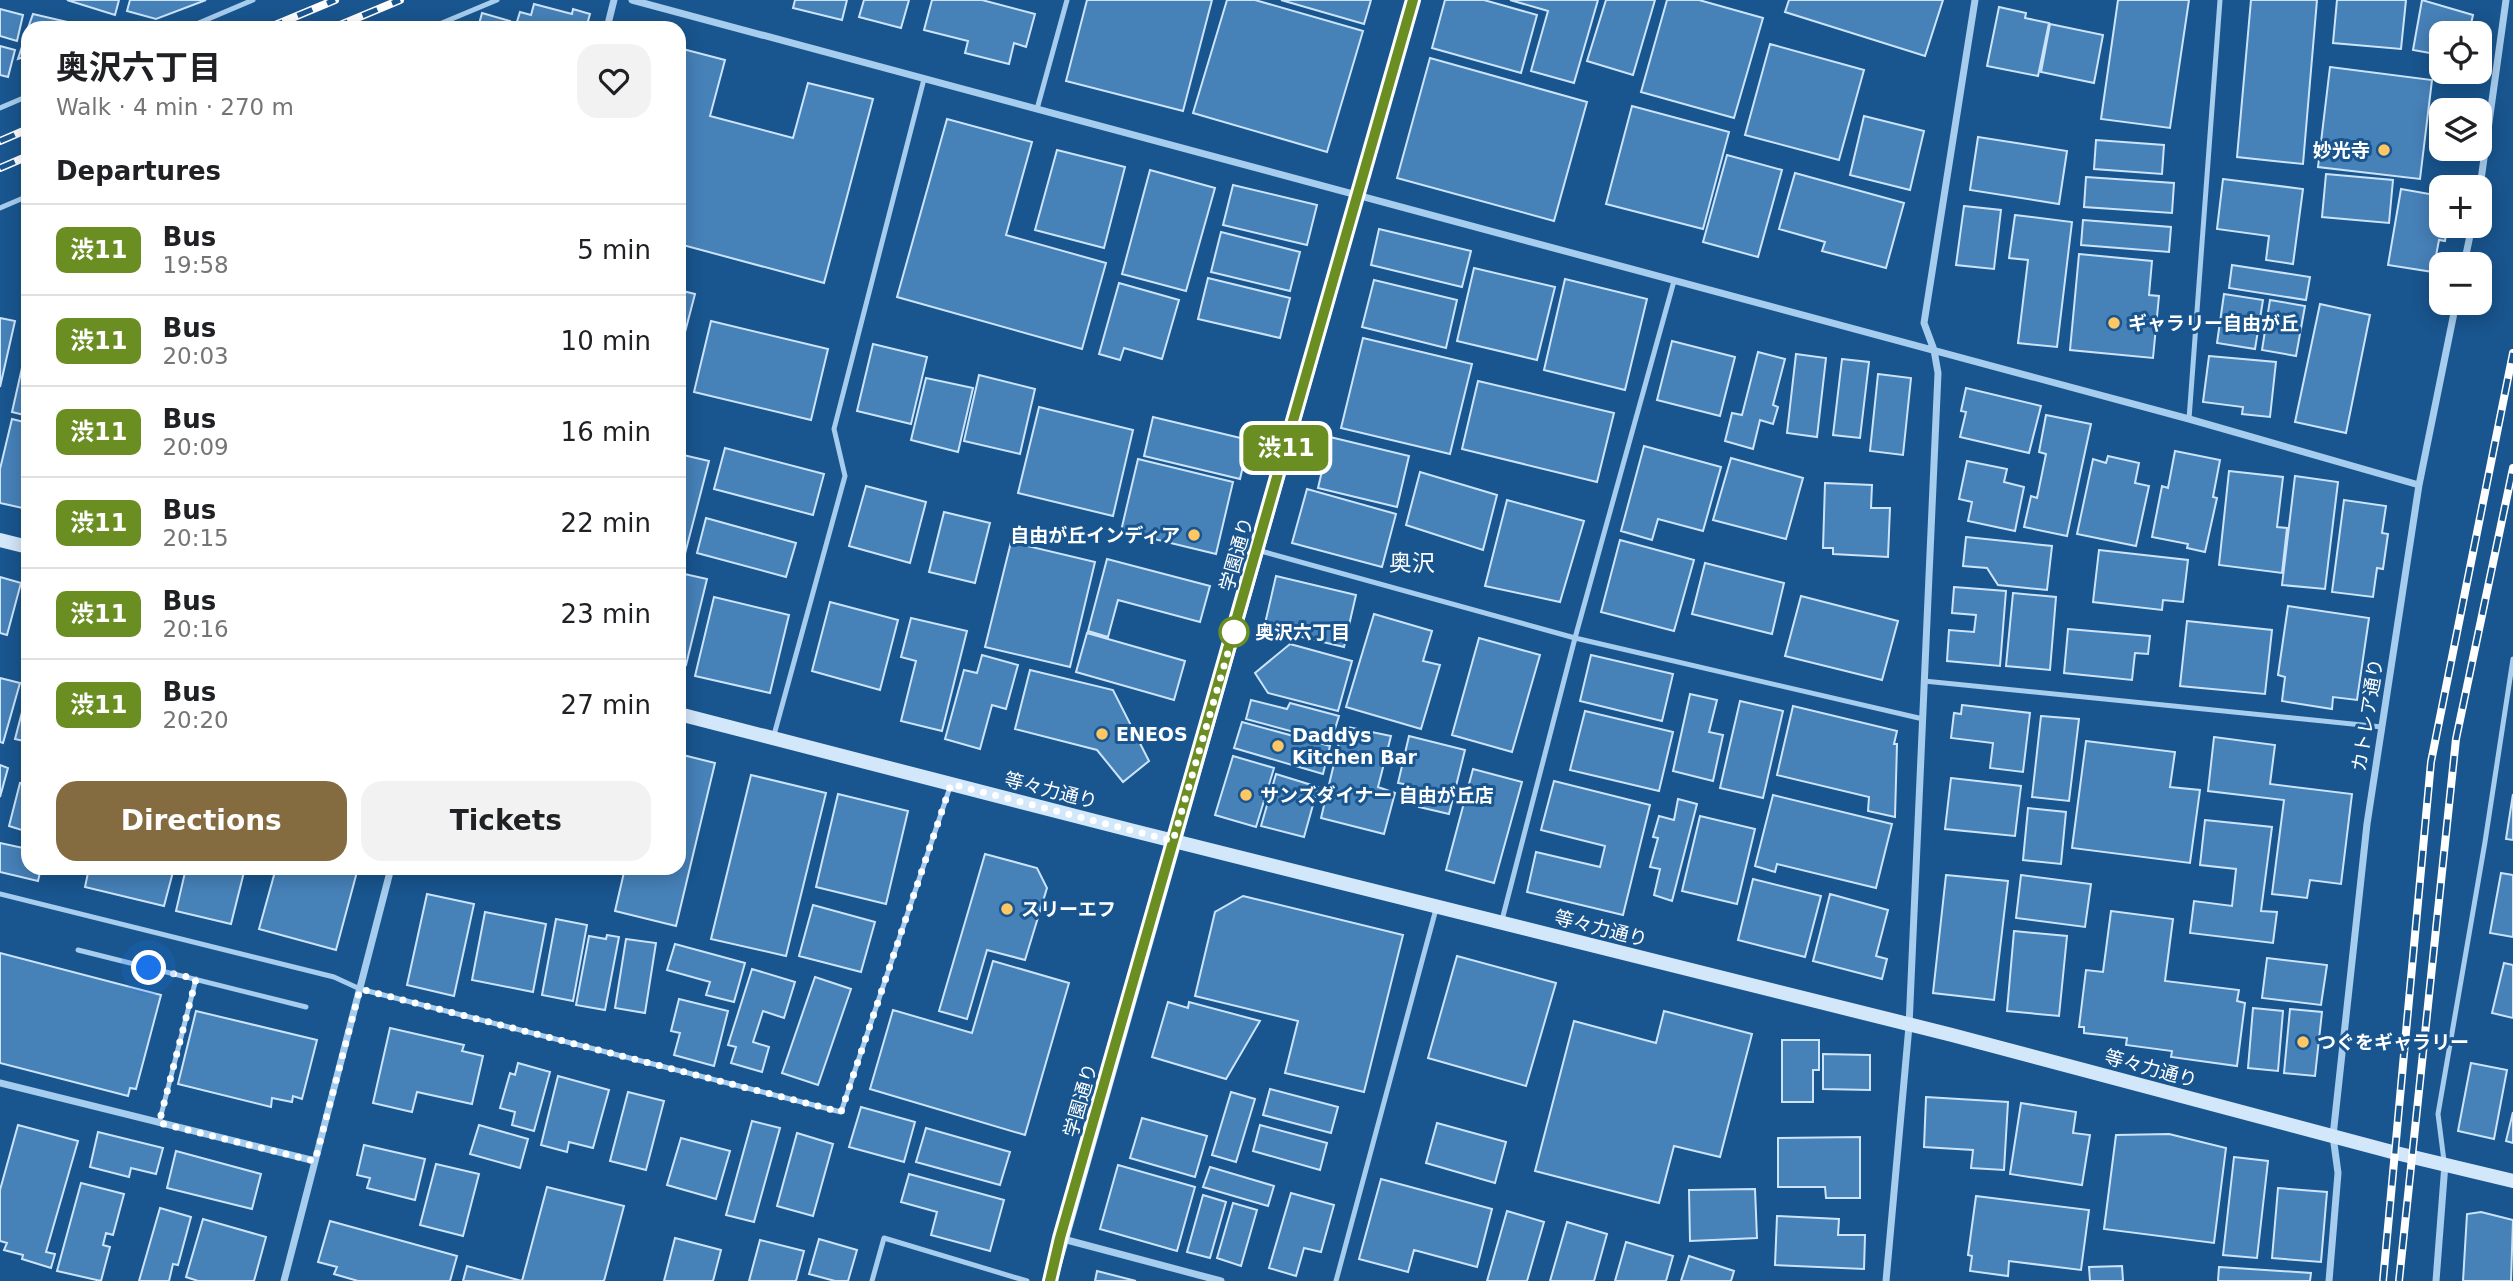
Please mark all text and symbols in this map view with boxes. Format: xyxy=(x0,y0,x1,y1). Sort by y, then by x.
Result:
map controls xyxy=(2429,21,2492,315)
button: locate xyxy=(2429,21,2492,84)
button: heart xyxy=(577,44,651,118)
text: 奥沢六丁目 xyxy=(56,48,221,87)
text: Walk · 4 min · 270 m xyxy=(56,94,294,120)
button: layers xyxy=(2429,98,2492,161)
place label: 妙光寺 xyxy=(2313,139,2370,161)
marker: 妙光寺 xyxy=(2376,142,2392,158)
text: Departures xyxy=(56,156,221,186)
button: + xyxy=(2429,175,2492,238)
text: Bus xyxy=(162,222,216,252)
text: 5 min xyxy=(577,235,651,265)
text: 渋11 xyxy=(70,236,127,264)
text: 19:58 xyxy=(162,252,229,278)
button: − xyxy=(2429,252,2492,315)
place label: ギャラリー自由が丘 xyxy=(2128,312,2299,334)
text: Bus xyxy=(162,313,216,343)
marker: ギャラリー自由が丘 xyxy=(2106,315,2122,331)
text: 10 min xyxy=(561,326,651,356)
text: 渋11 xyxy=(70,327,127,355)
text: 20:03 xyxy=(162,343,229,369)
text: Bus xyxy=(162,404,216,434)
text: 16 min xyxy=(561,417,651,447)
text: 渋11 xyxy=(70,418,127,446)
line badge: 渋11 xyxy=(1246,425,1326,471)
text: 20:09 xyxy=(162,434,229,460)
text: 渋11 xyxy=(1257,434,1315,462)
text: Bus xyxy=(162,495,216,525)
text: 22 min xyxy=(561,508,651,538)
text: 渋11 xyxy=(70,509,127,537)
street label: 学園通り xyxy=(1215,514,1257,594)
place label: 自由が丘インディア xyxy=(1010,524,1180,546)
text: 20:15 xyxy=(162,525,229,551)
marker: 自由が丘インディア xyxy=(1186,527,1202,543)
district label: 奥沢 xyxy=(1389,550,1435,576)
text: Bus xyxy=(162,586,216,616)
text: 23 min xyxy=(561,599,651,629)
text: 渋11 xyxy=(70,600,127,628)
text: 20:16 xyxy=(162,616,229,642)
marker: 奥沢六丁目 xyxy=(1219,617,1249,647)
place label: 奥沢六丁目 xyxy=(1255,621,1350,643)
street label: カトレア通り xyxy=(2347,657,2387,773)
text: Bus xyxy=(162,677,216,707)
text: 27 min xyxy=(561,690,651,720)
text: 渋11 xyxy=(70,691,127,719)
text: 20:20 xyxy=(162,707,229,733)
place label: ENEOS xyxy=(1116,723,1188,745)
place label: Daddys Kitchen Bar xyxy=(1292,724,1417,768)
marker: ENEOS xyxy=(1094,726,1110,742)
marker: Daddys Kitchen Bar xyxy=(1270,738,1286,754)
street label: 等々力通り xyxy=(1002,768,1100,812)
button: Directions xyxy=(56,781,347,861)
button: Tickets xyxy=(361,781,651,861)
place label: サンズダイナー 自由が丘店 xyxy=(1260,784,1494,806)
marker: サンズダイナー 自由が丘店 xyxy=(1238,787,1254,803)
place label: スリーエフ xyxy=(1021,898,1116,920)
marker: スリーエフ xyxy=(999,901,1015,917)
street label: 等々力通り xyxy=(1552,906,1650,950)
your location xyxy=(131,950,166,985)
place label: つぐをギャラリー xyxy=(2317,1031,2469,1053)
marker: つぐをギャラリー xyxy=(2295,1034,2311,1050)
street label: 等々力通り xyxy=(2102,1045,2200,1091)
street label: 学園通り xyxy=(1059,1060,1101,1140)

